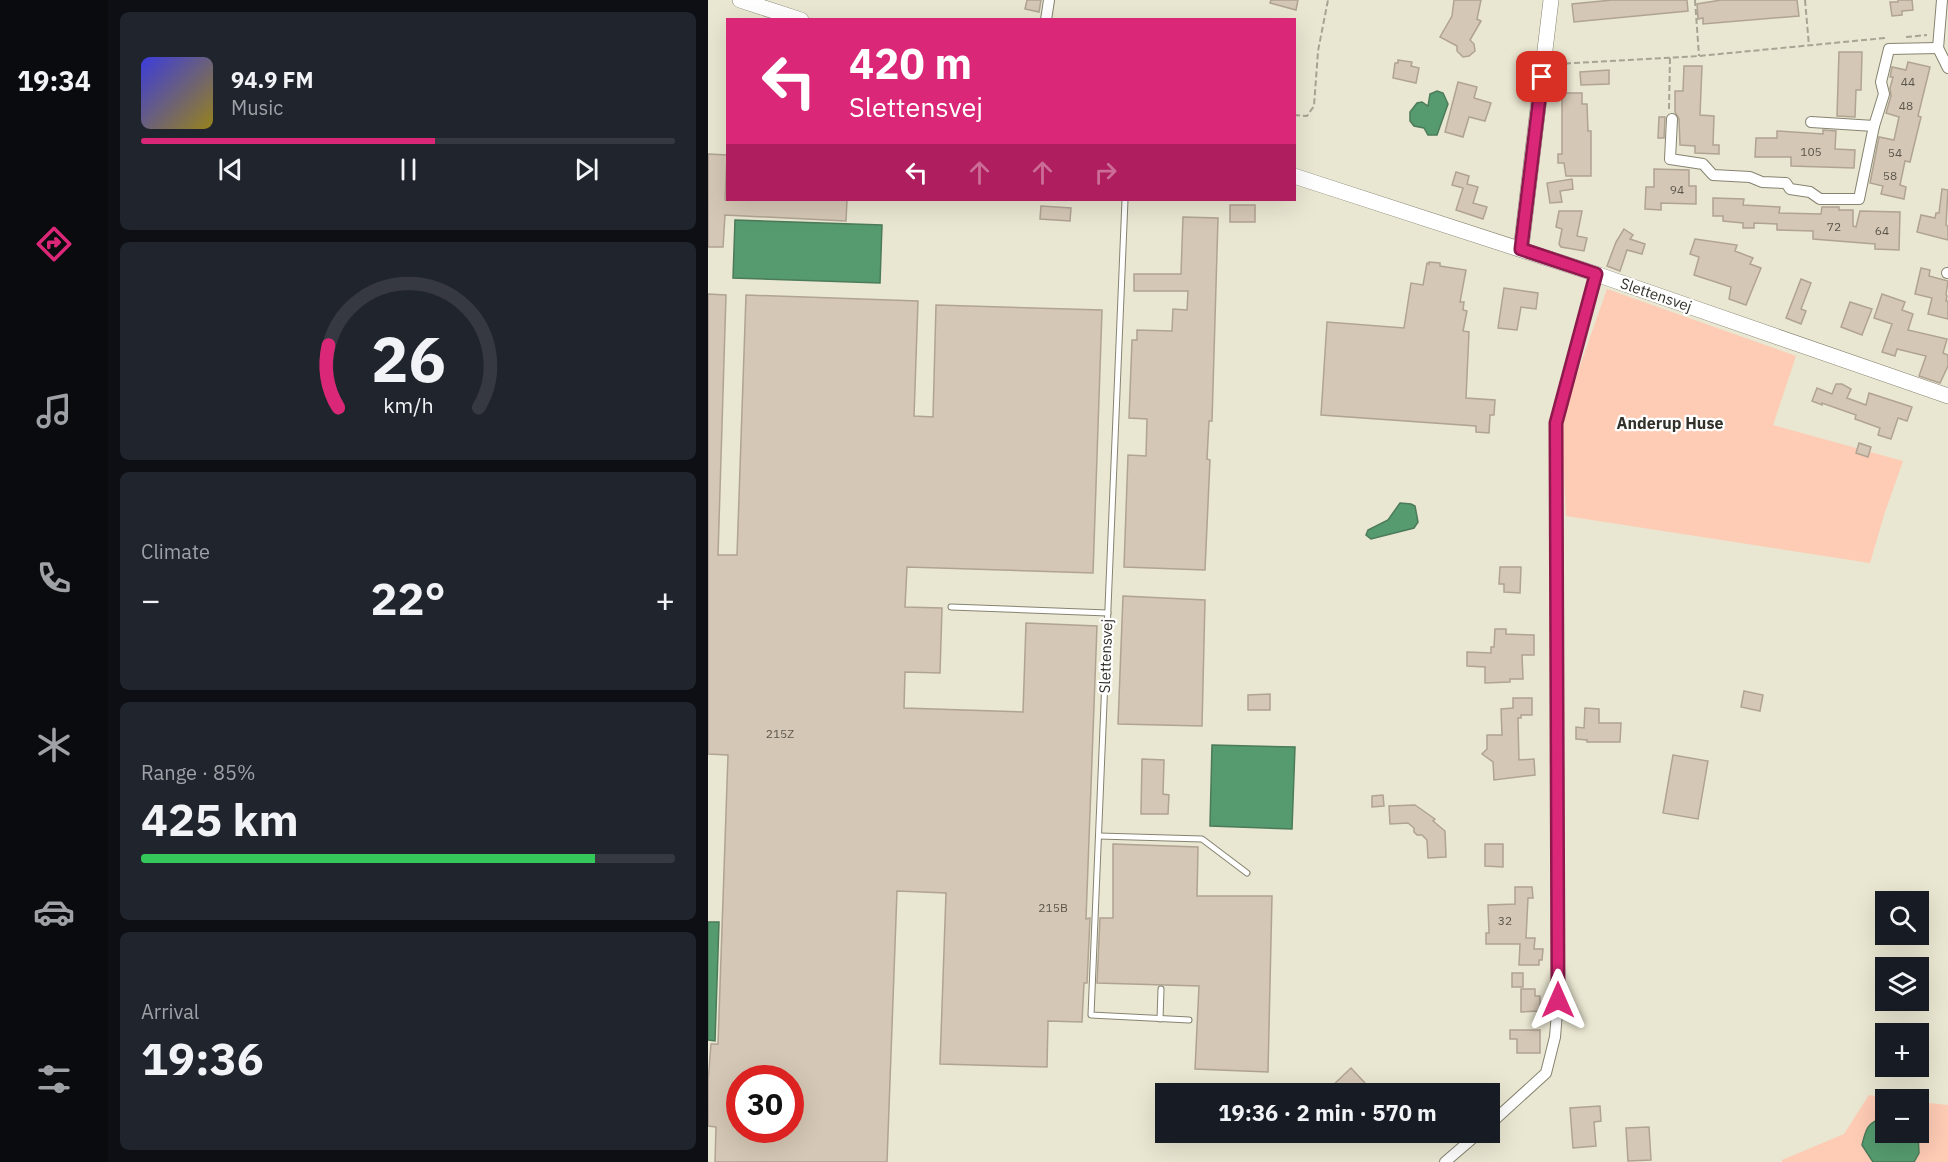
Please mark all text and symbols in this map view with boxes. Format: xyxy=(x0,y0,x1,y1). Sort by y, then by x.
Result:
text: 420 m xyxy=(849,36,972,91)
icon: left xyxy=(750,42,828,120)
pin xyxy=(1516,51,1567,102)
icon: arrive xyxy=(1525,60,1558,93)
text: 19:34 xyxy=(17,63,91,98)
text: 94.9 FM xyxy=(231,65,314,94)
house number: 44 xyxy=(1901,74,1915,89)
text: Slettensvej xyxy=(849,89,983,124)
text: Music xyxy=(231,94,283,121)
house number: 48 xyxy=(1899,98,1913,113)
house number: 105 xyxy=(1800,144,1822,159)
house number: 54 xyxy=(1888,145,1902,160)
icon: previous xyxy=(214,153,247,186)
icon: pause xyxy=(392,153,425,186)
icon: next xyxy=(570,153,603,186)
icon: left xyxy=(900,156,933,189)
icon: ahead xyxy=(963,156,996,189)
icon: ahead xyxy=(1026,156,1059,189)
icon: right xyxy=(1089,156,1122,189)
house number: 58 xyxy=(1883,168,1897,183)
house number: 94 xyxy=(1670,182,1684,197)
house number: 72 xyxy=(1827,219,1841,234)
icon: directions xyxy=(33,223,75,265)
house number: 64 xyxy=(1875,223,1889,238)
street label: Slettensvej xyxy=(1618,273,1694,316)
text: 26 xyxy=(371,318,445,399)
icon: music xyxy=(33,390,75,432)
text: km/h xyxy=(383,391,433,419)
district label: Anderup Huse xyxy=(1617,413,1723,433)
text: Climate xyxy=(141,538,210,565)
icon: phone xyxy=(33,557,75,599)
text: 22° xyxy=(370,569,446,627)
text: − xyxy=(141,578,161,621)
text: + xyxy=(655,578,675,621)
street label: Slettensvej xyxy=(1095,618,1116,694)
icon: climate xyxy=(33,724,75,766)
house number: 215Z xyxy=(766,726,794,741)
text: Range · 85% xyxy=(141,759,256,786)
text: 425 km xyxy=(141,790,299,848)
icon: car xyxy=(33,891,75,933)
map controls xyxy=(1875,891,1929,1143)
button: search xyxy=(1875,891,1929,945)
house number: 215B xyxy=(1038,900,1068,915)
house number: 32 xyxy=(1498,913,1512,928)
button: layers xyxy=(1875,957,1929,1011)
position arrow xyxy=(1526,968,1590,1032)
text: Arrival xyxy=(141,998,199,1025)
button: + xyxy=(1875,1023,1929,1077)
text: 19:36 xyxy=(141,1029,264,1087)
icon: filters xyxy=(33,1058,75,1100)
speed limit sign: 30 xyxy=(726,1065,804,1143)
button: − xyxy=(1875,1089,1929,1143)
text: 19:36 · 2 min · 570 m xyxy=(1218,1098,1437,1127)

